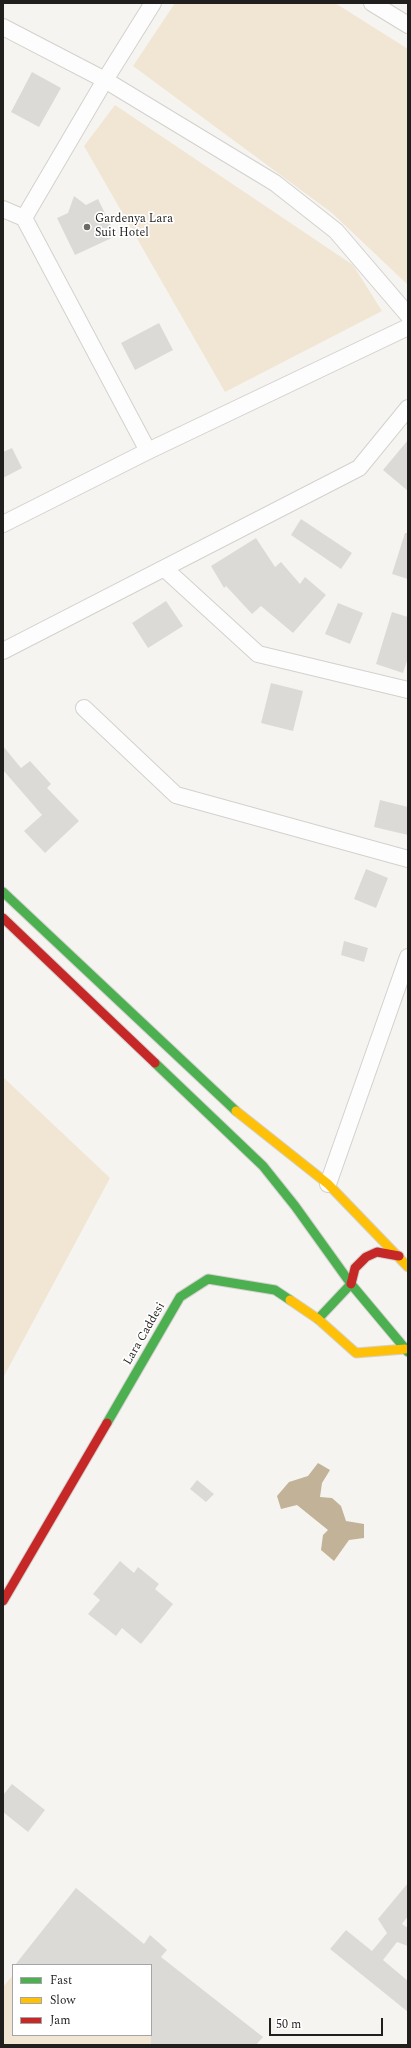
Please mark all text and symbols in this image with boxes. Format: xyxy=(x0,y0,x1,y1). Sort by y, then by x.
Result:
place label: Gardenya Lara Suit Hotel xyxy=(95,213,173,241)
marker: Gardenya Lara Suit Hotel xyxy=(82,222,92,232)
street label: Lara Caddesi xyxy=(121,1300,169,1368)
legend xyxy=(12,1964,152,2036)
text: Fast xyxy=(50,1971,72,1990)
text: Slow xyxy=(50,1991,75,2010)
scale bar xyxy=(271,2010,385,2036)
text: Jam xyxy=(50,2011,71,2030)
text: 50 m xyxy=(276,2015,301,2034)

